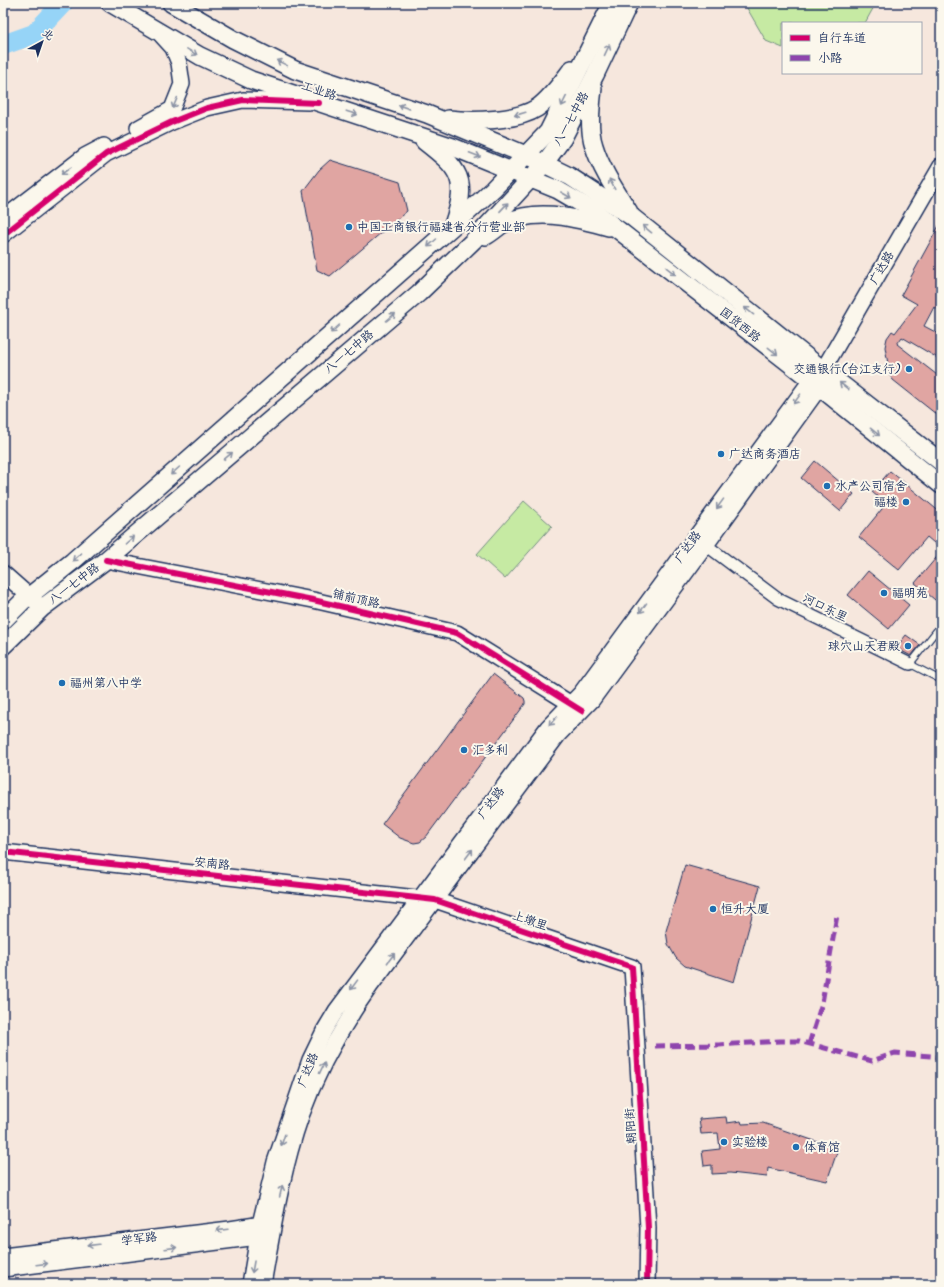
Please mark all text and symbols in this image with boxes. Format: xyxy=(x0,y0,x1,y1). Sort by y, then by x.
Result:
north arrow xyxy=(22,22,62,62)
legend xyxy=(782,22,922,74)
text: 北 xyxy=(38,25,58,46)
text: 自行车道 xyxy=(818,29,866,48)
one-way arrow xyxy=(604,44,611,56)
one-way arrow xyxy=(186,48,197,56)
text: 小路 xyxy=(818,49,842,68)
one-way arrow xyxy=(276,59,288,66)
street label: 工业路 xyxy=(299,76,339,106)
street label: 八一七中路 xyxy=(548,88,594,150)
one-way arrow xyxy=(560,95,567,107)
one-way arrow xyxy=(170,96,178,108)
one-way arrow xyxy=(398,102,410,110)
one-way arrow xyxy=(346,110,358,118)
one-way arrow xyxy=(514,111,527,119)
one-way arrow xyxy=(469,152,481,159)
one-way arrow xyxy=(60,166,71,175)
one-way arrow xyxy=(607,178,615,190)
one-way arrow xyxy=(560,192,572,199)
one-way arrow xyxy=(500,202,509,212)
place label: 中国工商银行福建省分行营业部 xyxy=(357,218,525,237)
marker: 中国工商银行福建省分行营业部 xyxy=(344,222,354,232)
one-way arrow xyxy=(642,225,653,233)
one-way arrow xyxy=(427,239,438,248)
street label: 广达路 xyxy=(865,248,899,288)
one-way arrow xyxy=(666,267,677,275)
street label: 国货西路 xyxy=(715,303,765,347)
one-way arrow xyxy=(743,306,754,315)
one-way arrow xyxy=(385,312,396,321)
street label: 八一七中路 xyxy=(320,325,378,379)
one-way arrow xyxy=(330,325,340,334)
one-way arrow xyxy=(768,347,779,355)
place label: 交通银行(台江支行) xyxy=(793,360,901,379)
marker: 交通银行(台江支行) xyxy=(904,364,914,374)
one-way arrow xyxy=(838,382,849,391)
one-way arrow xyxy=(793,393,801,404)
one-way arrow xyxy=(870,428,880,437)
place label: 广达商务酒店 xyxy=(729,445,801,464)
marker: 广达商务酒店 xyxy=(716,449,726,459)
one-way arrow xyxy=(223,451,233,460)
one-way arrow xyxy=(170,467,180,476)
place label: 水产公司宿舍 xyxy=(835,477,907,496)
marker: 水产公司宿舍 xyxy=(822,481,832,491)
place label: 福楼 xyxy=(874,493,898,512)
marker: 福楼 xyxy=(901,497,911,507)
one-way arrow xyxy=(716,498,724,509)
street label: 广达路 xyxy=(670,527,706,567)
one-way arrow xyxy=(124,536,135,545)
one-way arrow xyxy=(73,552,83,561)
street label: 八一七中路 xyxy=(44,558,104,610)
street label: 铺前顶路 xyxy=(330,584,382,614)
place label: 福明苑 xyxy=(892,584,928,603)
marker: 福明苑 xyxy=(879,588,889,598)
street label: 河口东里 xyxy=(799,589,851,627)
one-way arrow xyxy=(639,603,647,614)
place label: 球穴山天君殿 xyxy=(828,637,900,656)
marker: 球穴山天君殿 xyxy=(903,641,913,651)
place label: 福州第八中学 xyxy=(70,674,142,693)
marker: 福州第八中学 xyxy=(57,678,67,688)
one-way arrow xyxy=(549,716,558,726)
place label: 汇多利 xyxy=(472,741,508,760)
marker: 汇多利 xyxy=(459,745,469,755)
street label: 广达路 xyxy=(473,783,509,823)
one-way arrow xyxy=(464,848,473,859)
street label: 安南路 xyxy=(193,853,231,875)
place label: 恒升大厦 xyxy=(721,900,769,919)
marker: 恒升大厦 xyxy=(708,904,718,914)
street label: 上墩里 xyxy=(510,906,550,936)
one-way arrow xyxy=(387,953,395,964)
one-way arrow xyxy=(350,980,359,991)
street label: 广达路 xyxy=(292,1050,324,1090)
one-way arrow xyxy=(319,1062,326,1074)
street label: 朝阳街 xyxy=(620,1107,642,1145)
place label: 实验楼 xyxy=(732,1133,768,1152)
one-way arrow xyxy=(278,1134,286,1146)
marker: 实验楼 xyxy=(719,1137,729,1147)
place label: 体育馆 xyxy=(804,1138,840,1157)
marker: 体育馆 xyxy=(791,1142,801,1152)
one-way arrow xyxy=(278,1185,286,1198)
one-way arrow xyxy=(216,1226,229,1233)
street label: 学军路 xyxy=(120,1227,158,1251)
one-way arrow xyxy=(87,1241,100,1249)
one-way arrow xyxy=(164,1244,177,1252)
one-way arrow xyxy=(35,1260,48,1268)
one-way arrow xyxy=(248,1260,256,1273)

